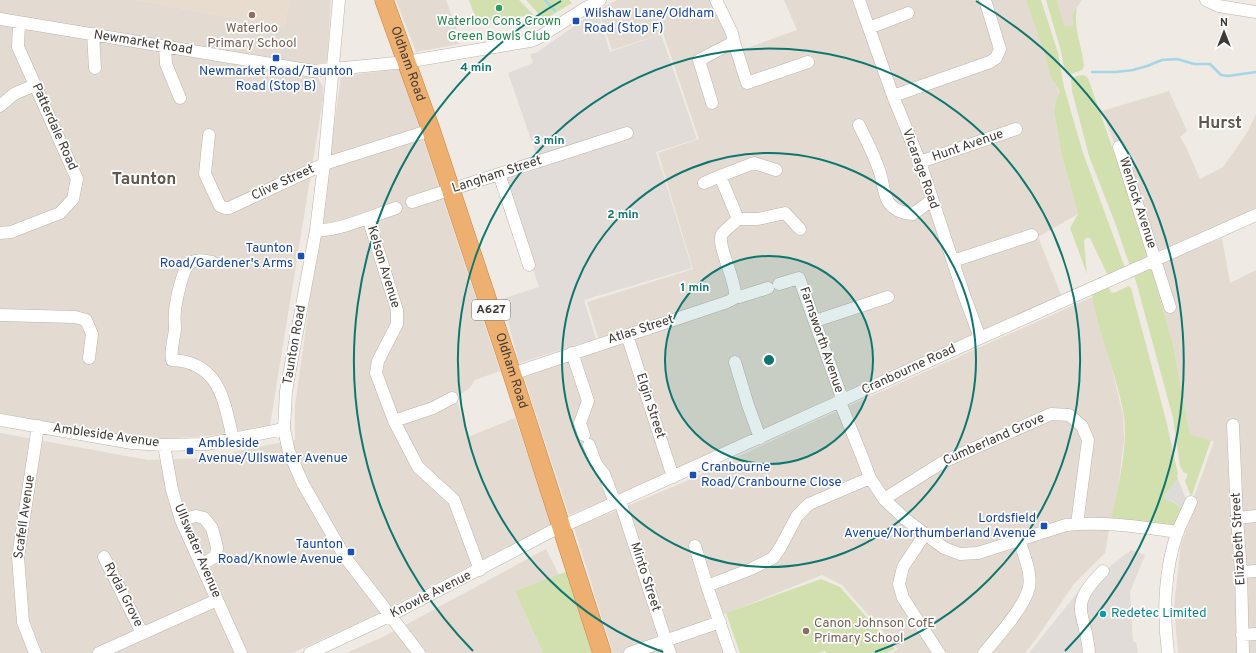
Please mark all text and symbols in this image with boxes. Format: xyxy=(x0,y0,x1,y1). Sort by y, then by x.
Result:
marker: Waterloo Cons Crown Green Bowls Club xyxy=(494,3,504,13)
place label: Wilshaw Lane/Oldham Road (Stop F) xyxy=(584,6,714,37)
marker: Waterloo Primary School xyxy=(247,10,257,20)
north arrow xyxy=(1204,12,1244,52)
place label: Waterloo Cons Crown Green Bowls Club xyxy=(437,14,561,45)
marker: Wilshaw Lane/Oldham Road (Stop F) xyxy=(571,16,581,26)
text: N xyxy=(1220,16,1228,30)
place label: Waterloo Primary School xyxy=(207,21,297,52)
street label: Oldham Road xyxy=(386,24,428,104)
street label: Newmarket Road xyxy=(92,27,194,59)
marker: Newmarket Road/Taunton Road (Stop B) xyxy=(271,53,281,63)
text: 4 min xyxy=(460,60,492,76)
place label: Newmarket Road/Taunton Road (Stop B) xyxy=(199,64,353,95)
street label: Patterdale Road xyxy=(28,81,80,173)
district label: Hurst xyxy=(1198,113,1242,135)
street label: Hunt Avenue xyxy=(930,126,1006,166)
street label: Vicarage Road xyxy=(898,127,942,211)
text: 3 min xyxy=(533,133,565,149)
street label: Langham Street xyxy=(450,153,544,197)
street label: Wenlock Avenue xyxy=(1115,155,1159,251)
street label: Clive Street xyxy=(249,161,317,205)
district label: Taunton xyxy=(112,169,176,191)
text: 2 min xyxy=(607,207,639,223)
street label: Kelson Avenue xyxy=(363,224,403,310)
place label: Taunton Road/Gardener's Arms xyxy=(160,241,293,272)
marker: Taunton Road/Gardener's Arms xyxy=(296,251,306,261)
text: 1 min xyxy=(681,280,709,296)
street label: Farnsworth Avenue xyxy=(795,285,847,395)
road number: A627 xyxy=(472,300,510,320)
street label: Taunton Road xyxy=(280,304,310,386)
street label: Atlas Street xyxy=(606,312,676,348)
street label: Oldham Road xyxy=(491,331,531,411)
street label: Cranbourne Road xyxy=(859,341,959,399)
centre of rings xyxy=(762,353,776,367)
street label: Elgin Street xyxy=(632,371,668,441)
street label: Cumberland Grove xyxy=(941,410,1047,470)
street label: Ambleside Avenue xyxy=(52,421,160,451)
place label: Ambleside Avenue/Ullswater Avenue xyxy=(198,436,348,467)
marker: Ambleside Avenue/Ullswater Avenue xyxy=(185,446,195,456)
place label: Cranbourne Road/Cranbourne Close xyxy=(701,460,841,491)
marker: Cranbourne Road/Cranbourne Close xyxy=(688,470,698,480)
street label: Scafell Avenue xyxy=(11,474,39,560)
street label: Elizabeth Street xyxy=(1229,492,1249,586)
street label: Ullswater Avenue xyxy=(170,502,224,600)
place label: Lordsfield Avenue/Northumberland Avenue xyxy=(844,511,1036,542)
marker: Lordsfield Avenue/Northumberland Avenue xyxy=(1039,521,1049,531)
place label: Taunton Road/Knowle Avenue xyxy=(218,537,343,568)
street label: Minto Street xyxy=(626,540,664,614)
marker: Taunton Road/Knowle Avenue xyxy=(346,547,356,557)
street label: Rydal Grove xyxy=(100,560,146,630)
street label: Knowle Avenue xyxy=(388,568,474,622)
place label: Redetec Limited xyxy=(1111,606,1207,622)
marker: Redetec Limited xyxy=(1098,609,1108,619)
place label: Canon Johnson CofE Primary School xyxy=(814,616,935,647)
marker: Canon Johnson CofE Primary School xyxy=(801,626,811,636)

